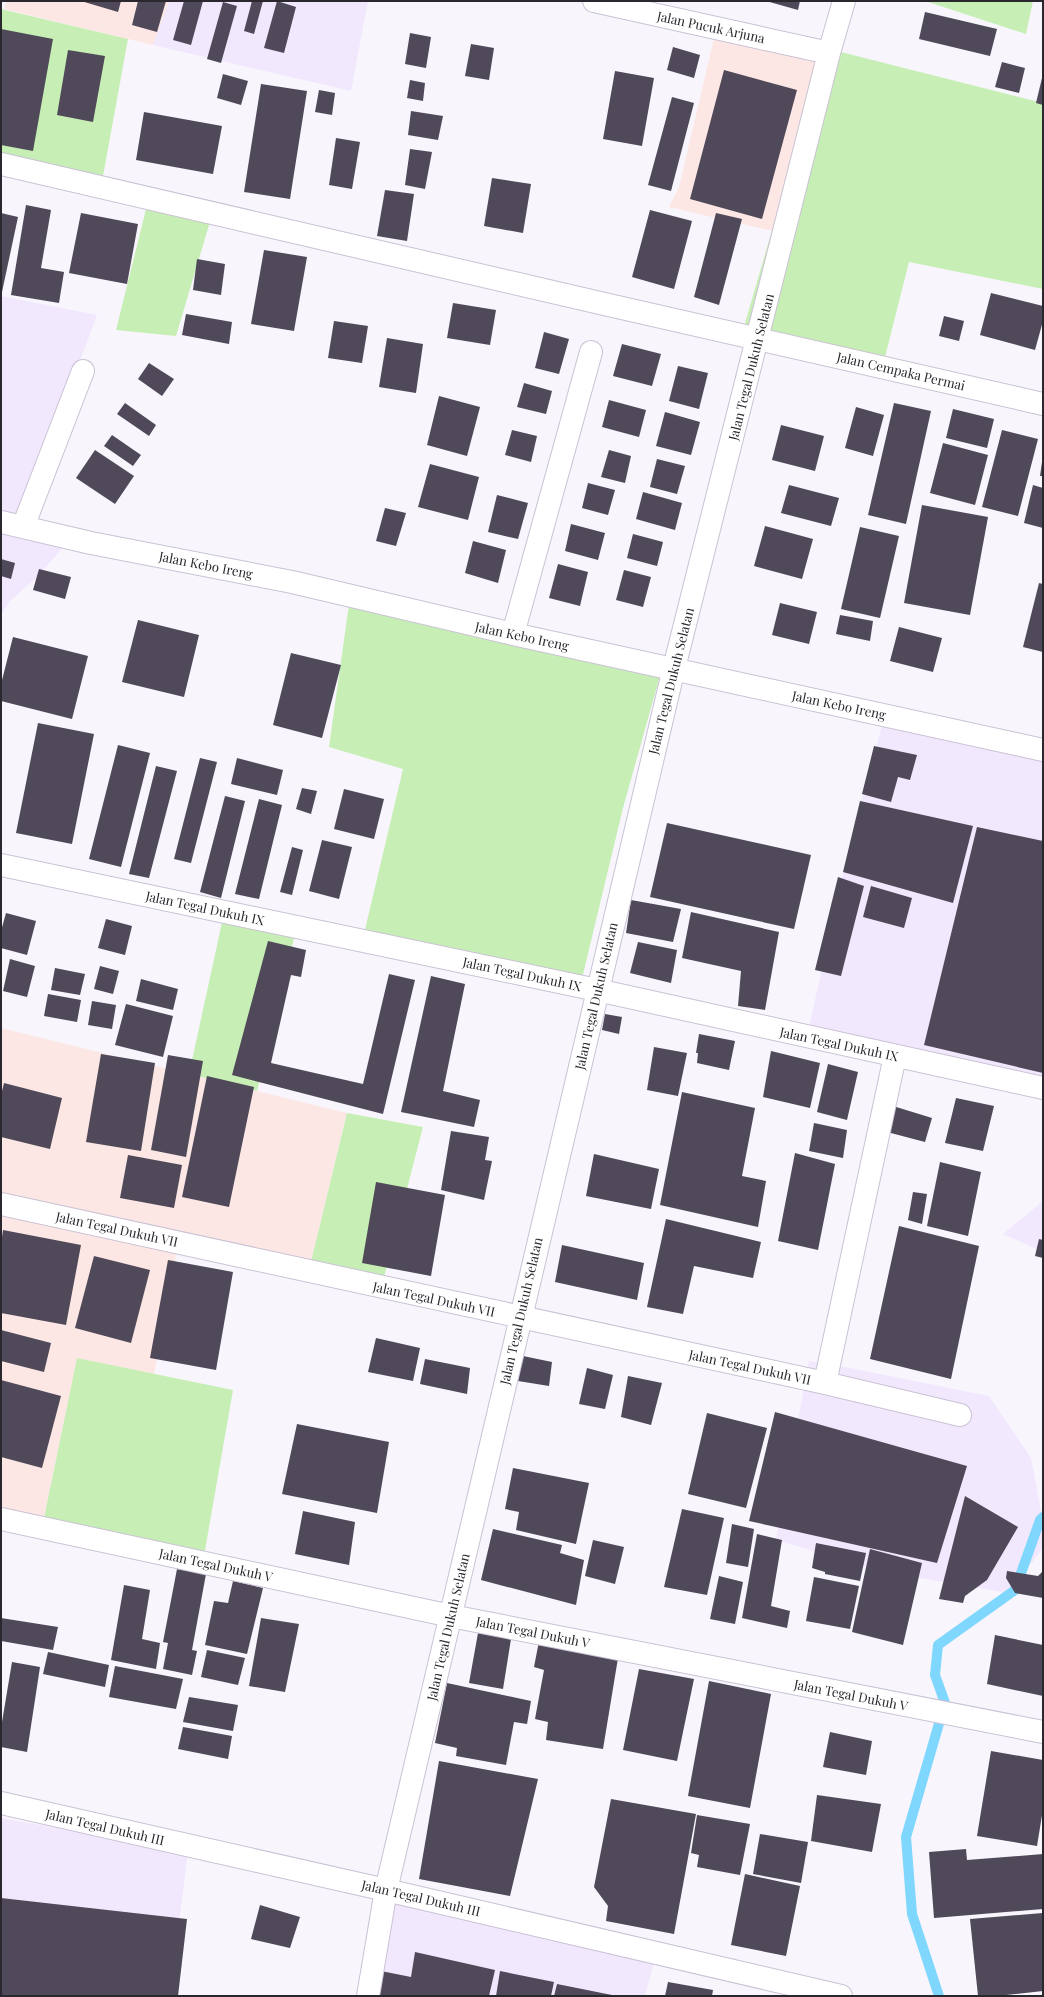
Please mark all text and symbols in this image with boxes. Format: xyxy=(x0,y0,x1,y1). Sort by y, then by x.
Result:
street label: Jalan Pucuk Arjuna xyxy=(655,7,767,46)
street label: Jalan Tegal Dukuh Selatan xyxy=(724,291,777,443)
street label: Jalan Cempaka Permai xyxy=(834,347,967,394)
street label: Jalan Kebo Ireng xyxy=(157,547,255,582)
street label: Jalan Tegal Dukuh Selatan xyxy=(644,605,697,757)
street label: Jalan Kebo Ireng xyxy=(473,617,571,654)
street label: Jalan Kebo Ireng xyxy=(790,686,888,723)
street label: Jalan Tegal Dukuh IX xyxy=(143,886,267,929)
street label: Jalan Tegal Dukuh Selatan xyxy=(570,920,621,1072)
street label: Jalan Tegal Dukuh IX xyxy=(460,952,584,995)
street label: Jalan Tegal Dukuh IX xyxy=(777,1022,901,1065)
street label: Jalan Tegal Dukuh VII xyxy=(53,1207,180,1250)
street label: Jalan Tegal Dukuh Selatan xyxy=(495,1235,546,1387)
street label: Jalan Tegal Dukuh VII xyxy=(370,1277,497,1320)
street label: Jalan Tegal Dukuh VII xyxy=(686,1345,813,1388)
street label: Jalan Tegal Dukuh V xyxy=(157,1544,275,1585)
street label: Jalan Tegal Dukuh Selatan xyxy=(422,1551,473,1703)
street label: Jalan Tegal Dukuh V xyxy=(474,1612,592,1651)
street label: Jalan Tegal Dukuh V xyxy=(792,1675,910,1714)
street label: Jalan Tegal Dukuh III xyxy=(43,1804,166,1848)
street label: Jalan Tegal Dukuh III xyxy=(359,1875,482,1919)

